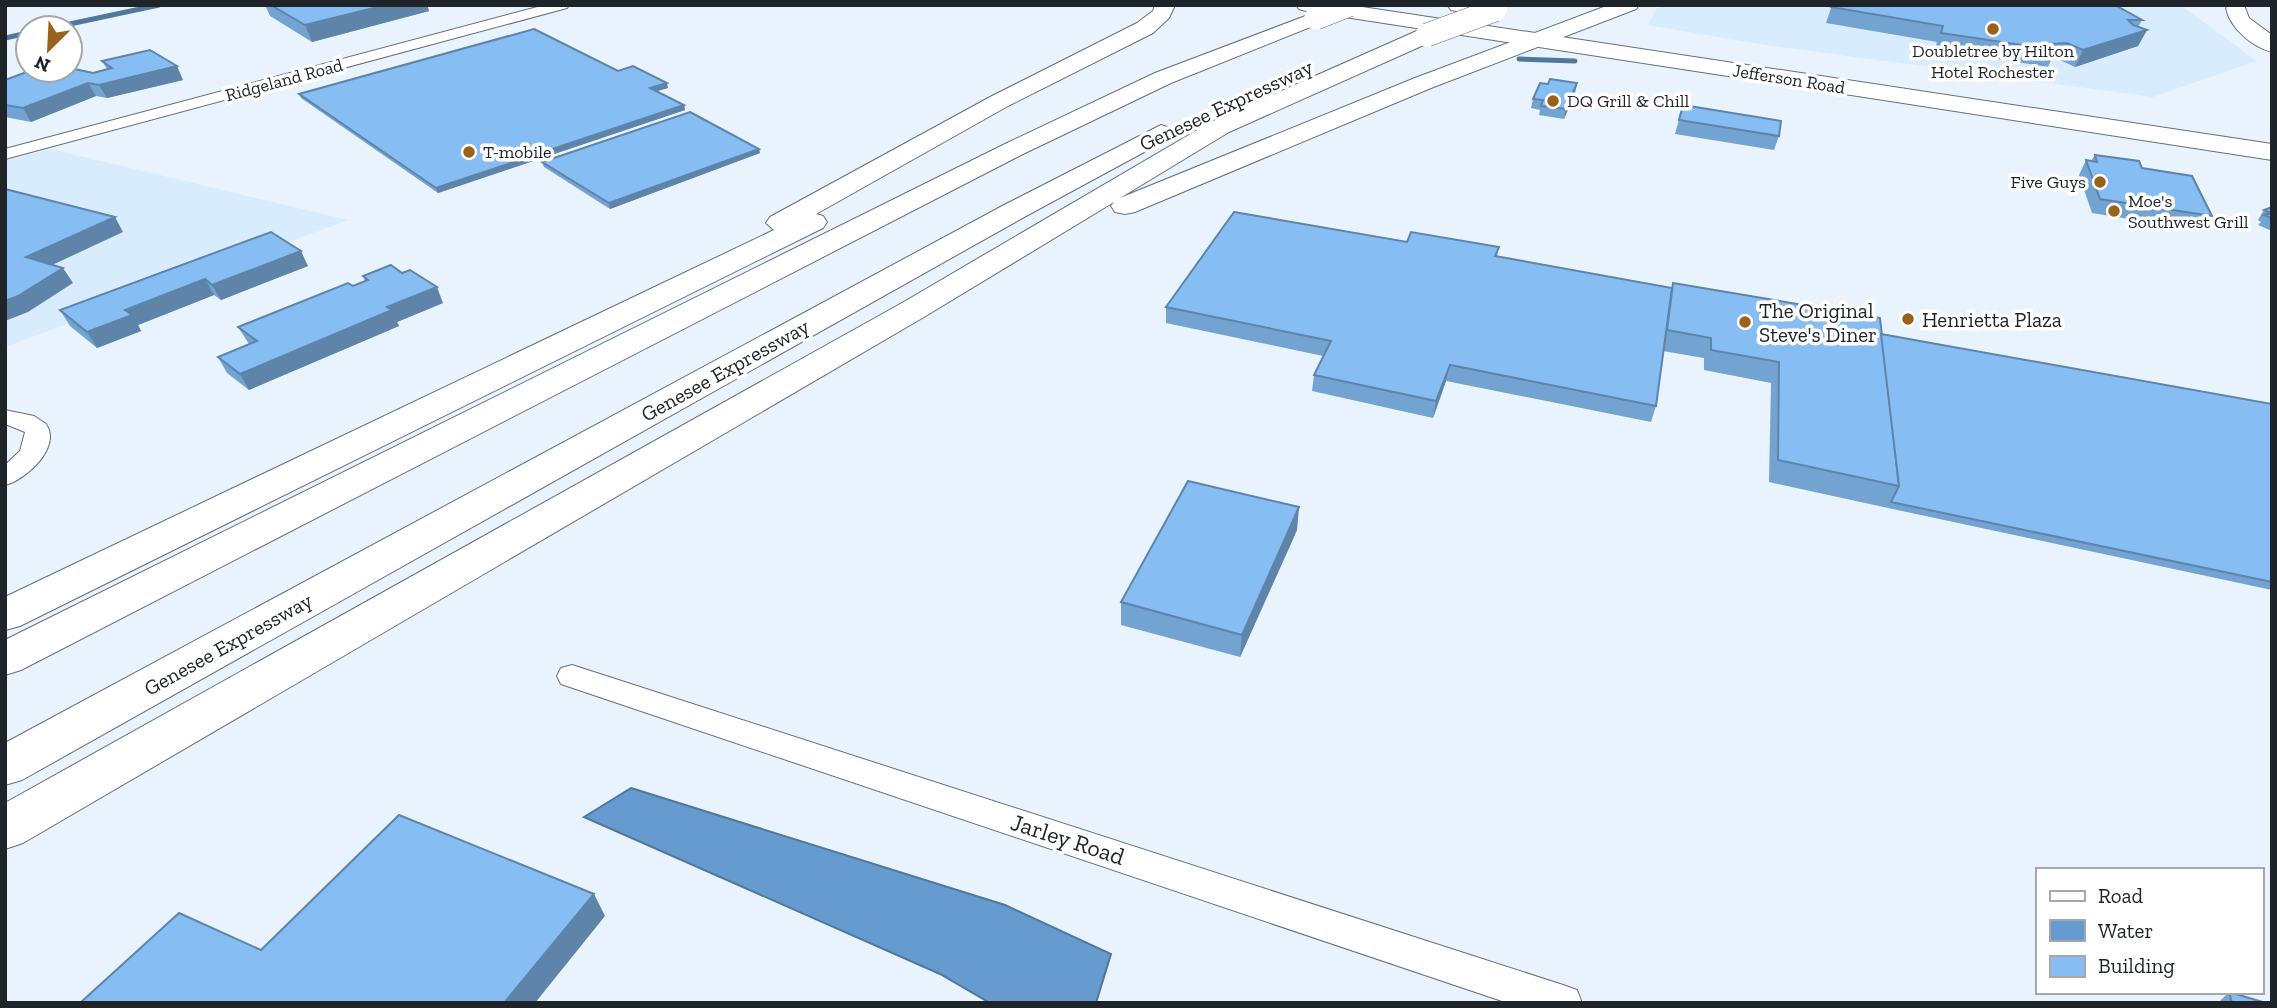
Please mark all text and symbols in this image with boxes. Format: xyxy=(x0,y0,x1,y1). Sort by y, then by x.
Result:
north arrow xyxy=(14,14,84,84)
marker: Doubletree by Hilton Hotel Rochester xyxy=(1985,21,2001,37)
place label: Doubletree by Hilton Hotel Rochester xyxy=(1912,40,2075,83)
text: N xyxy=(31,51,54,78)
street label: Ridgeland Road xyxy=(223,54,345,106)
street label: Genesee Expressway xyxy=(1135,54,1317,156)
street label: Jefferson Road xyxy=(1731,59,1847,99)
place label: DQ Grill & Chill xyxy=(1567,90,1689,112)
marker: DQ Grill & Chill xyxy=(1545,93,1561,109)
place label: T-mobile xyxy=(483,141,551,163)
marker: T-mobile xyxy=(461,144,477,160)
place label: Five Guys xyxy=(2011,171,2086,193)
marker: Five Guys xyxy=(2092,174,2108,190)
place label: Moe's Southwest Grill xyxy=(2128,190,2249,233)
marker: Moe's Southwest Grill xyxy=(2106,203,2122,219)
place label: The Original Steve's Diner xyxy=(1759,298,1877,347)
place label: Henrietta Plaza xyxy=(1922,307,2062,332)
marker: Henrietta Plaza xyxy=(1900,311,1916,327)
street label: Genesee Expressway xyxy=(637,313,814,427)
marker: The Original Steve's Diner xyxy=(1737,314,1753,330)
street label: Genesee Expressway xyxy=(140,587,317,701)
street label: Jarley Road xyxy=(1008,807,1128,871)
legend xyxy=(2036,868,2263,994)
text: Road xyxy=(2098,883,2144,908)
text: Water xyxy=(2098,918,2153,943)
text: Building xyxy=(2098,953,2175,978)

